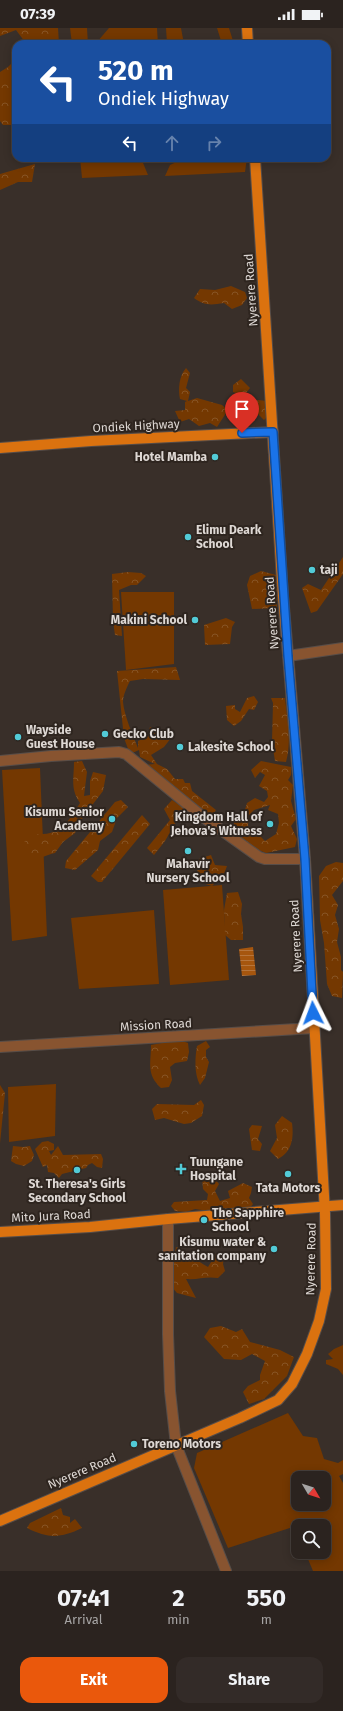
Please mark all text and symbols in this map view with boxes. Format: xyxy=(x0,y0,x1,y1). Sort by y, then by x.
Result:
text: 07:39 xyxy=(20,5,55,23)
text: 520 m xyxy=(98,54,174,87)
icon: left xyxy=(32,56,84,108)
text: Ondiek Highway xyxy=(98,88,229,110)
icon: left xyxy=(119,132,141,154)
icon: ahead xyxy=(161,132,183,154)
icon: right xyxy=(203,132,225,154)
street label: Nyerere Road xyxy=(241,253,261,327)
pin xyxy=(225,392,259,433)
icon: arrive xyxy=(231,398,253,420)
street label: Ondiek Highway xyxy=(92,417,180,435)
place label: Hotel Mamba xyxy=(135,450,207,464)
marker: Hotel Mamba xyxy=(210,452,220,462)
place label: Elimu Deark School xyxy=(196,523,262,551)
marker: Elimu Deark School xyxy=(183,532,193,542)
place label: taji xyxy=(320,563,338,577)
marker: taji xyxy=(307,565,317,575)
street label: Nyerere Road xyxy=(262,576,282,650)
place label: Makini School xyxy=(111,613,187,627)
marker: Makini School xyxy=(190,615,200,625)
place label: Wayside Guest House xyxy=(26,723,95,751)
place label: Gecko Club xyxy=(113,727,174,741)
marker: Gecko Club xyxy=(100,729,110,739)
marker: Wayside Guest House xyxy=(13,732,23,742)
place label: Lakesite School xyxy=(188,740,274,754)
marker: Lakesite School xyxy=(175,742,185,752)
place label: Kisumu Senior Academy xyxy=(25,805,105,833)
place label: Kingdom Hall of Jehova's Witness xyxy=(170,810,264,838)
marker: Kisumu Senior Academy xyxy=(107,814,117,824)
marker: Kingdom Hall of Jehova's Witness xyxy=(265,819,275,829)
marker: Mahavir Nursery School xyxy=(183,846,193,856)
place label: Mahavir Nursery School xyxy=(147,857,230,885)
street label: Nyerere Road xyxy=(287,899,305,973)
position arrow xyxy=(292,992,334,1034)
street label: Mission Road xyxy=(120,1016,192,1034)
place label: Tuungane Hospital xyxy=(190,1155,243,1183)
marker: Tuungane Hospital xyxy=(175,1163,187,1175)
marker: St. Theresa's Girls Secondary School xyxy=(72,1165,82,1175)
marker: Tata Motors xyxy=(283,1169,293,1179)
place label: St. Theresa's Girls Secondary School xyxy=(28,1177,126,1205)
place label: Tata Motors xyxy=(256,1181,321,1195)
place label: The Sapphire School xyxy=(212,1206,284,1234)
street label: Mito Jura Road xyxy=(11,1207,91,1225)
marker: The Sapphire School xyxy=(199,1215,209,1225)
street label: Nyerere Road xyxy=(303,1222,319,1296)
place label: Kisumu water & sanitation company xyxy=(158,1235,267,1263)
marker: Kisumu water & sanitation company xyxy=(269,1244,279,1254)
place label: Toreno Motors xyxy=(142,1437,221,1451)
marker: Toreno Motors xyxy=(129,1439,139,1449)
street label: Nyerere Road xyxy=(46,1450,118,1492)
north arrow xyxy=(291,1471,331,1511)
map controls xyxy=(291,1471,331,1559)
button: search xyxy=(291,1519,331,1559)
text: 07:41 xyxy=(57,1584,110,1612)
text: 2 xyxy=(172,1584,185,1612)
text: 550 xyxy=(246,1584,286,1612)
text: Arrival xyxy=(65,1612,103,1627)
text: min xyxy=(167,1612,190,1627)
text: m xyxy=(261,1612,272,1627)
button: Exit xyxy=(20,1657,168,1703)
button: Share xyxy=(176,1657,323,1703)

